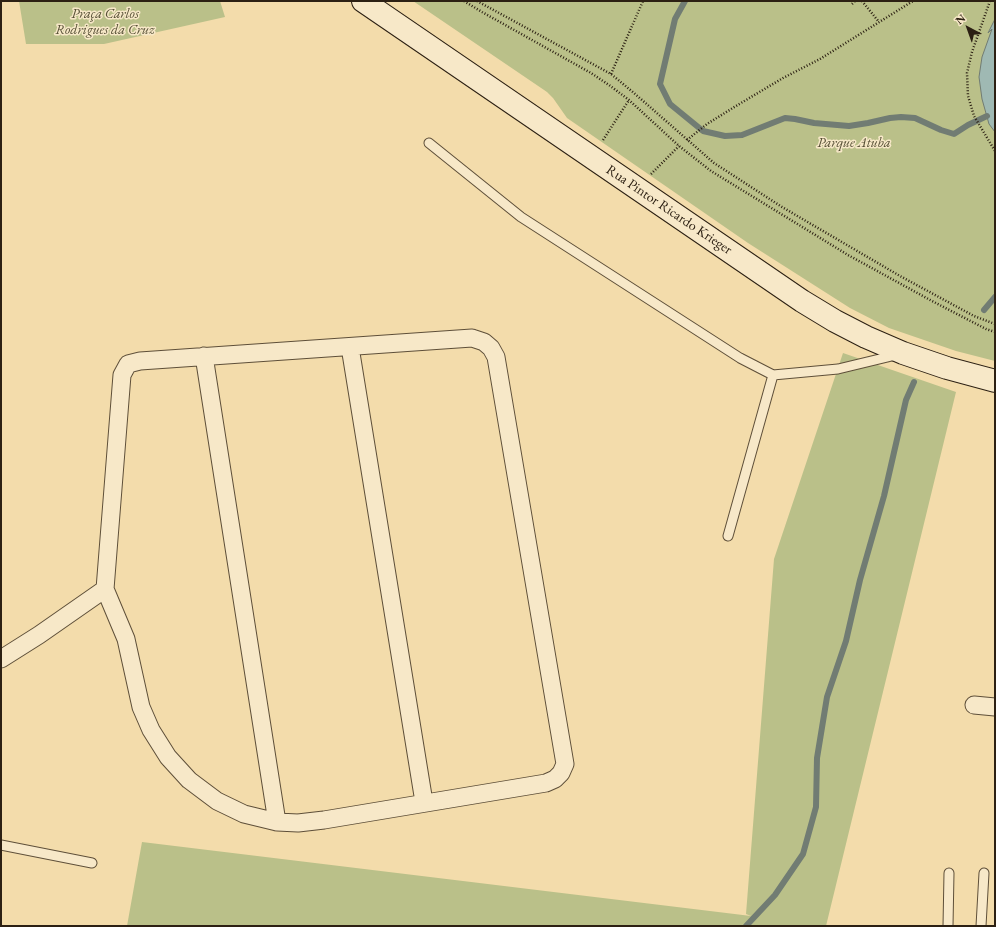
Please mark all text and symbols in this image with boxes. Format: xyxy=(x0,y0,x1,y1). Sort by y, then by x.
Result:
park label: Praça Carlos Rodrigues da Cruz xyxy=(55,6,155,38)
north arrow xyxy=(948,8,988,48)
text: N xyxy=(952,11,968,27)
park label: Parque Atuba xyxy=(817,135,891,151)
street label: Rua Pintor Ricardo Krieger xyxy=(603,162,735,258)

